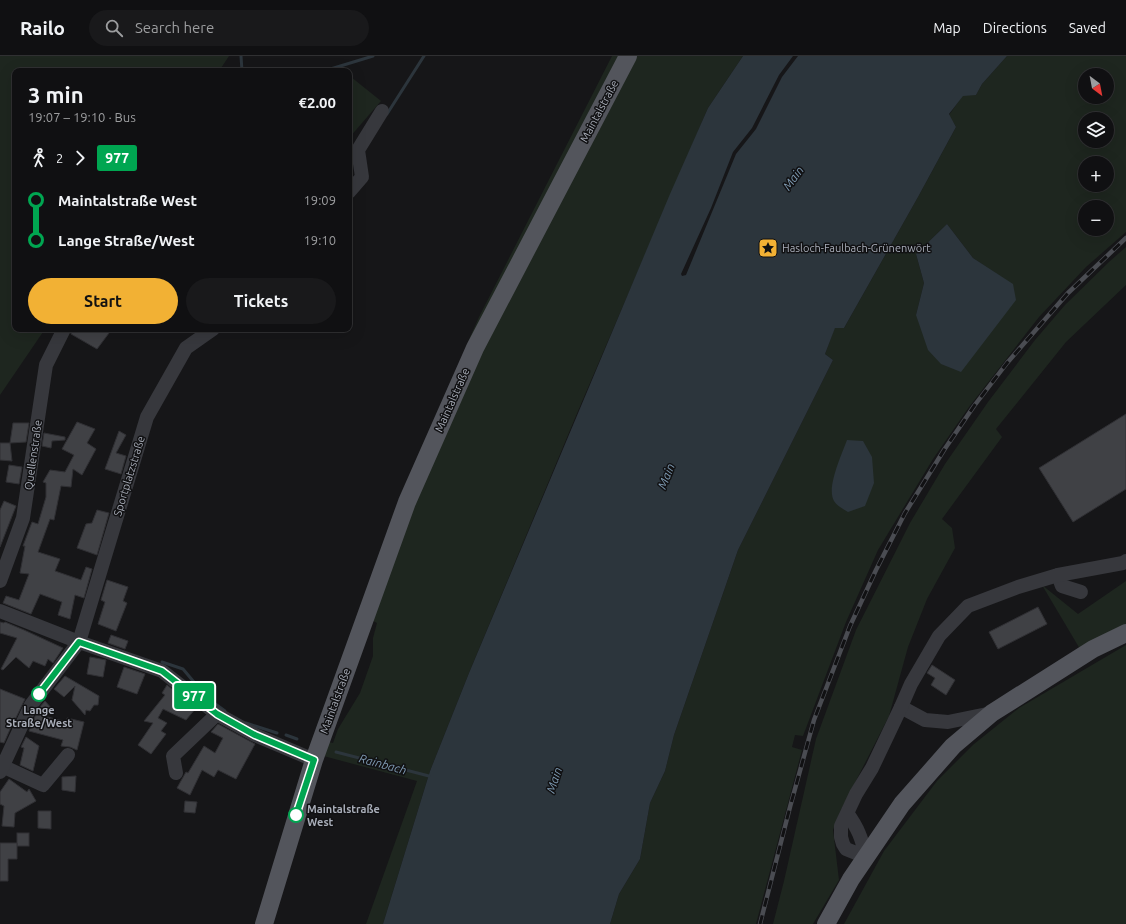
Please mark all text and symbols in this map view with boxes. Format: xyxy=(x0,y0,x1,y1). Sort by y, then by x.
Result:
search box xyxy=(89,10,369,46)
text: Railo xyxy=(20,17,65,39)
icon: search xyxy=(103,17,125,39)
text: Search here xyxy=(135,19,214,36)
text: Map xyxy=(933,20,961,36)
text: Directions xyxy=(983,20,1047,36)
text: Saved xyxy=(1069,20,1106,36)
north arrow xyxy=(1078,68,1114,104)
map controls xyxy=(1078,68,1114,236)
street label: Maintalstraße xyxy=(578,78,620,144)
text: 3 min xyxy=(28,82,84,107)
text: €2.00 xyxy=(298,94,336,111)
text: 19:07 – 19:10 · Bus xyxy=(28,110,136,124)
button: layers xyxy=(1078,112,1114,148)
icon: walk xyxy=(28,147,50,169)
icon: forward xyxy=(69,147,91,169)
text: 977 xyxy=(105,150,129,166)
text: 2 xyxy=(56,151,63,165)
button: + xyxy=(1078,156,1114,192)
water label: Main xyxy=(780,164,806,192)
text: Maintalstraße West xyxy=(58,192,197,209)
text: 19:09 xyxy=(303,193,336,207)
button: − xyxy=(1078,200,1114,236)
text: Lange Straße/West xyxy=(58,232,195,249)
text: 19:10 xyxy=(303,233,336,247)
place icon: Hasloch-Faulbach-Grünenwört xyxy=(757,237,779,259)
place label: Hasloch-Faulbach-Grünenwört xyxy=(782,242,931,254)
button: Start xyxy=(28,278,178,324)
button: Tickets xyxy=(186,278,336,324)
street label: Maintalstraße xyxy=(433,366,471,434)
street label: Quellenstraße xyxy=(22,419,44,491)
street label: Sportplatzstraße xyxy=(111,434,147,518)
water label: Main xyxy=(655,461,677,491)
street label: Maintalstraße xyxy=(318,667,352,735)
line badge: 977 xyxy=(171,683,217,709)
marker: Lange Straße/West xyxy=(31,686,47,702)
text: 977 xyxy=(182,688,206,704)
place label: Lange Straße/West xyxy=(6,704,72,729)
water label: Rainbach xyxy=(358,751,408,777)
water label: Main xyxy=(544,765,564,795)
place label: Maintalstraße West xyxy=(307,803,380,828)
marker: Maintalstraße West xyxy=(288,807,304,823)

